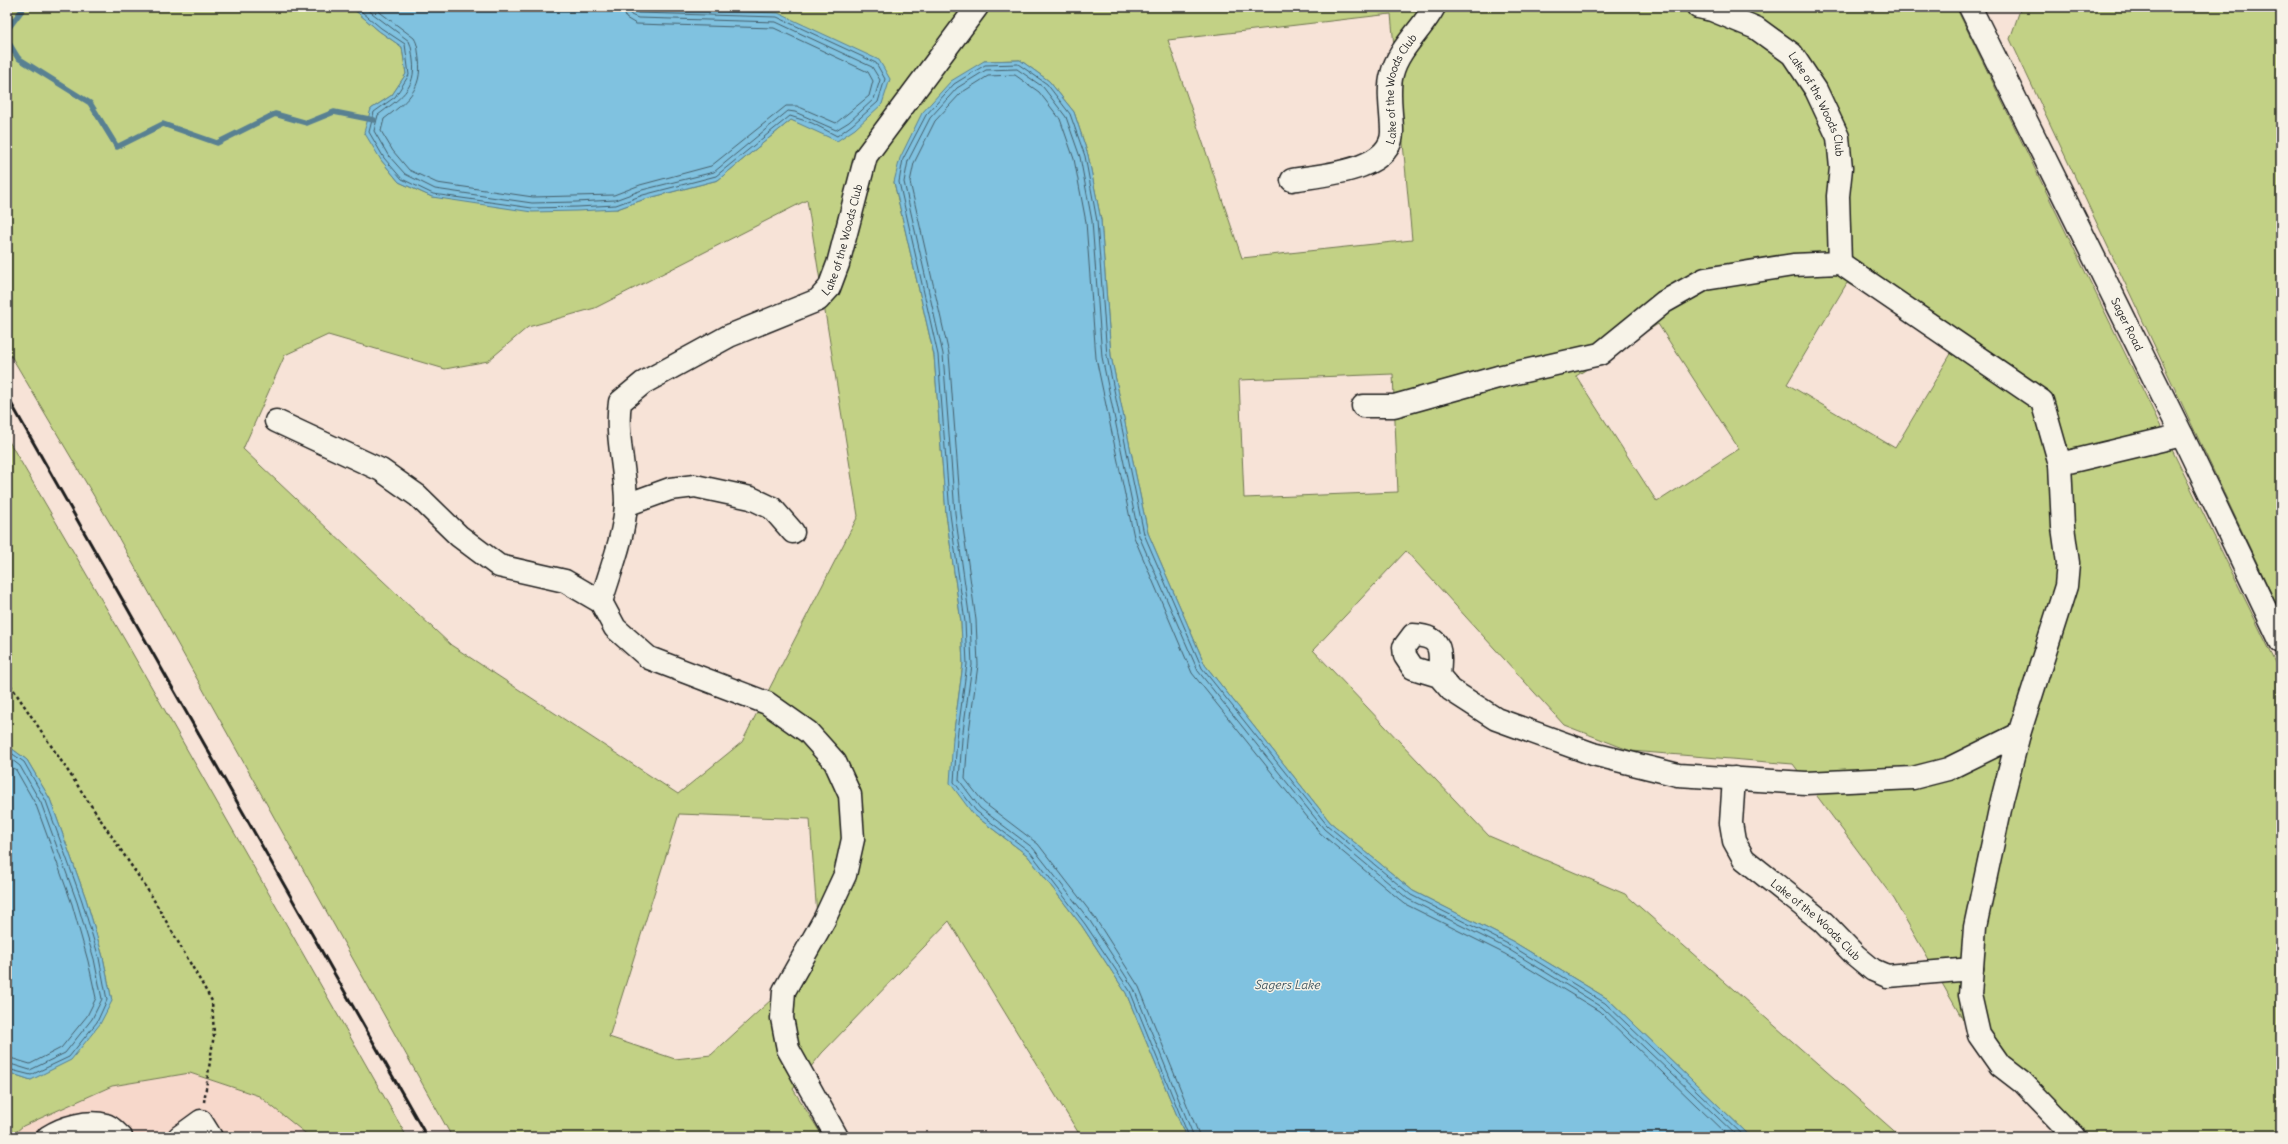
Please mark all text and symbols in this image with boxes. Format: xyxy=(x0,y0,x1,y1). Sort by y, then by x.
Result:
street label: Lake of the Woods Club xyxy=(1383,31,1420,146)
street label: Lake of the Woods Club xyxy=(1786,49,1847,157)
street label: Lake of the Woods Club xyxy=(819,183,865,298)
street label: Sager Road xyxy=(2108,295,2146,354)
street label: Lake of the Woods Club xyxy=(1768,876,1863,963)
water label: Sagers Lake xyxy=(1254,977,1321,992)

